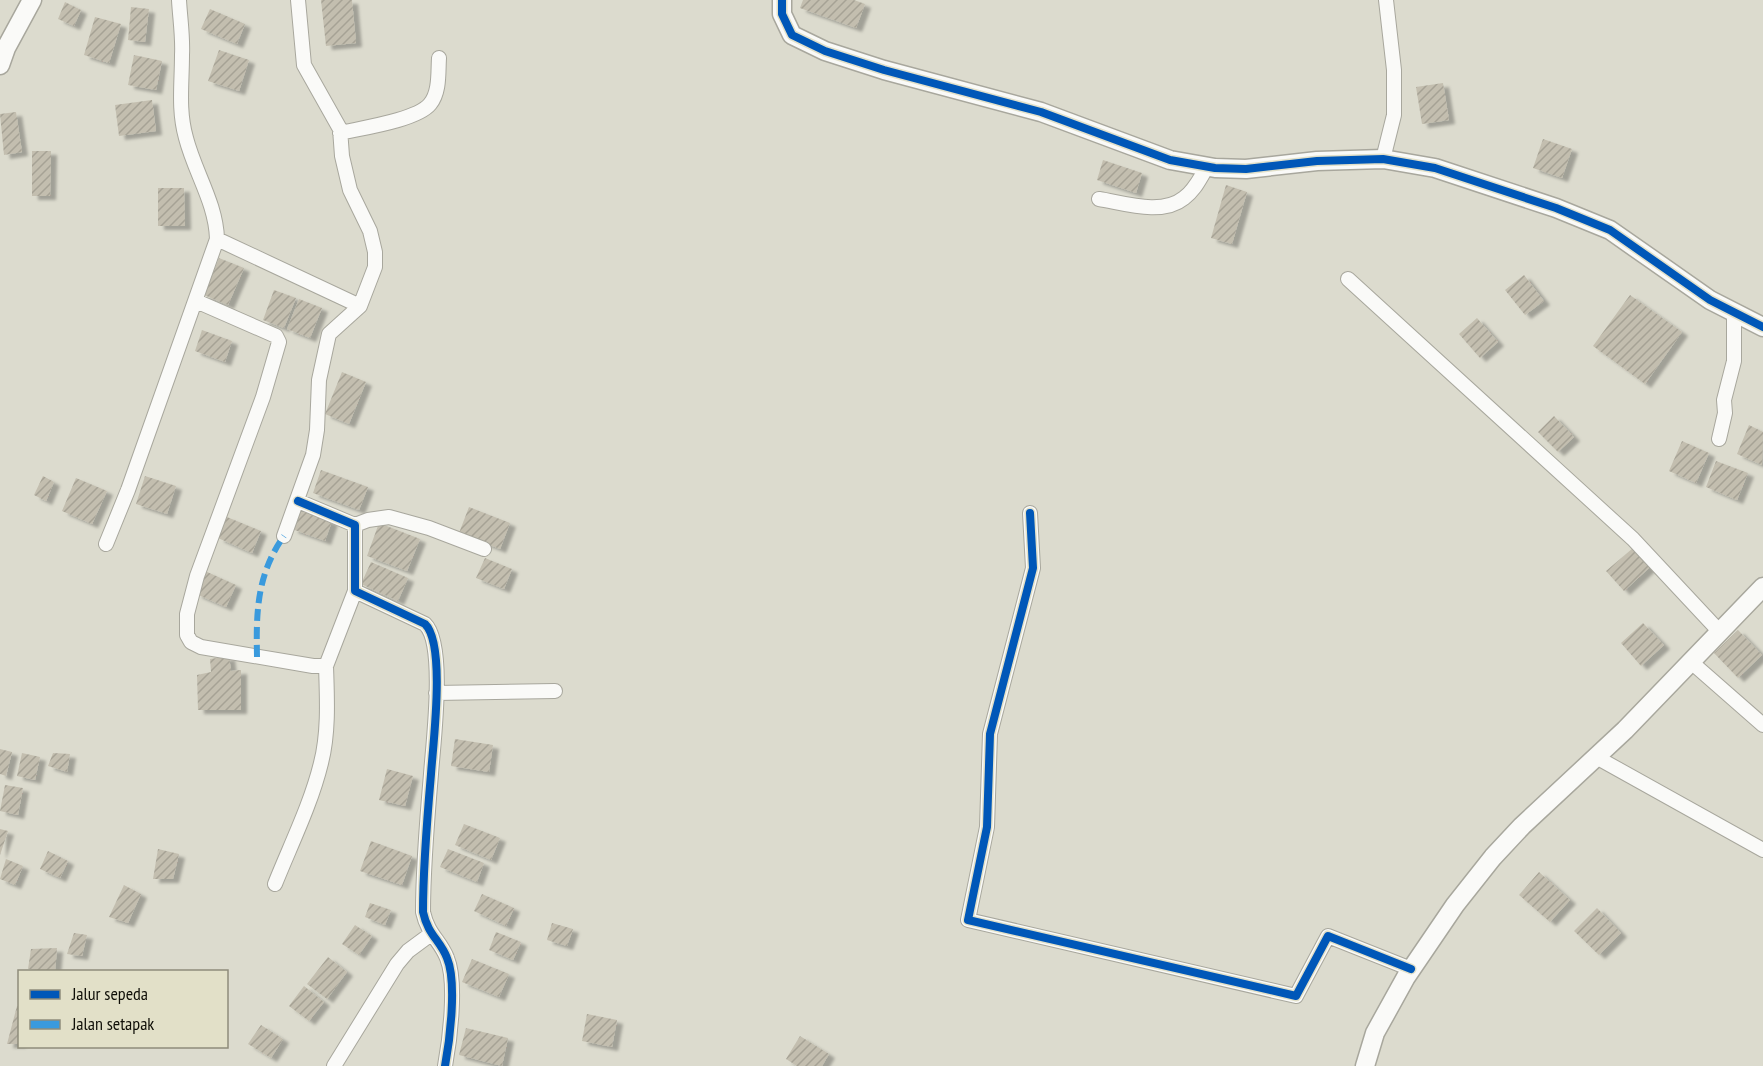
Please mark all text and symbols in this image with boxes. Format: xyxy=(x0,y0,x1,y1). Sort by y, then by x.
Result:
legend xyxy=(18,970,228,1048)
text: Jalur sepeda xyxy=(71,982,148,1005)
text: Jalan setapak xyxy=(71,1012,154,1035)

